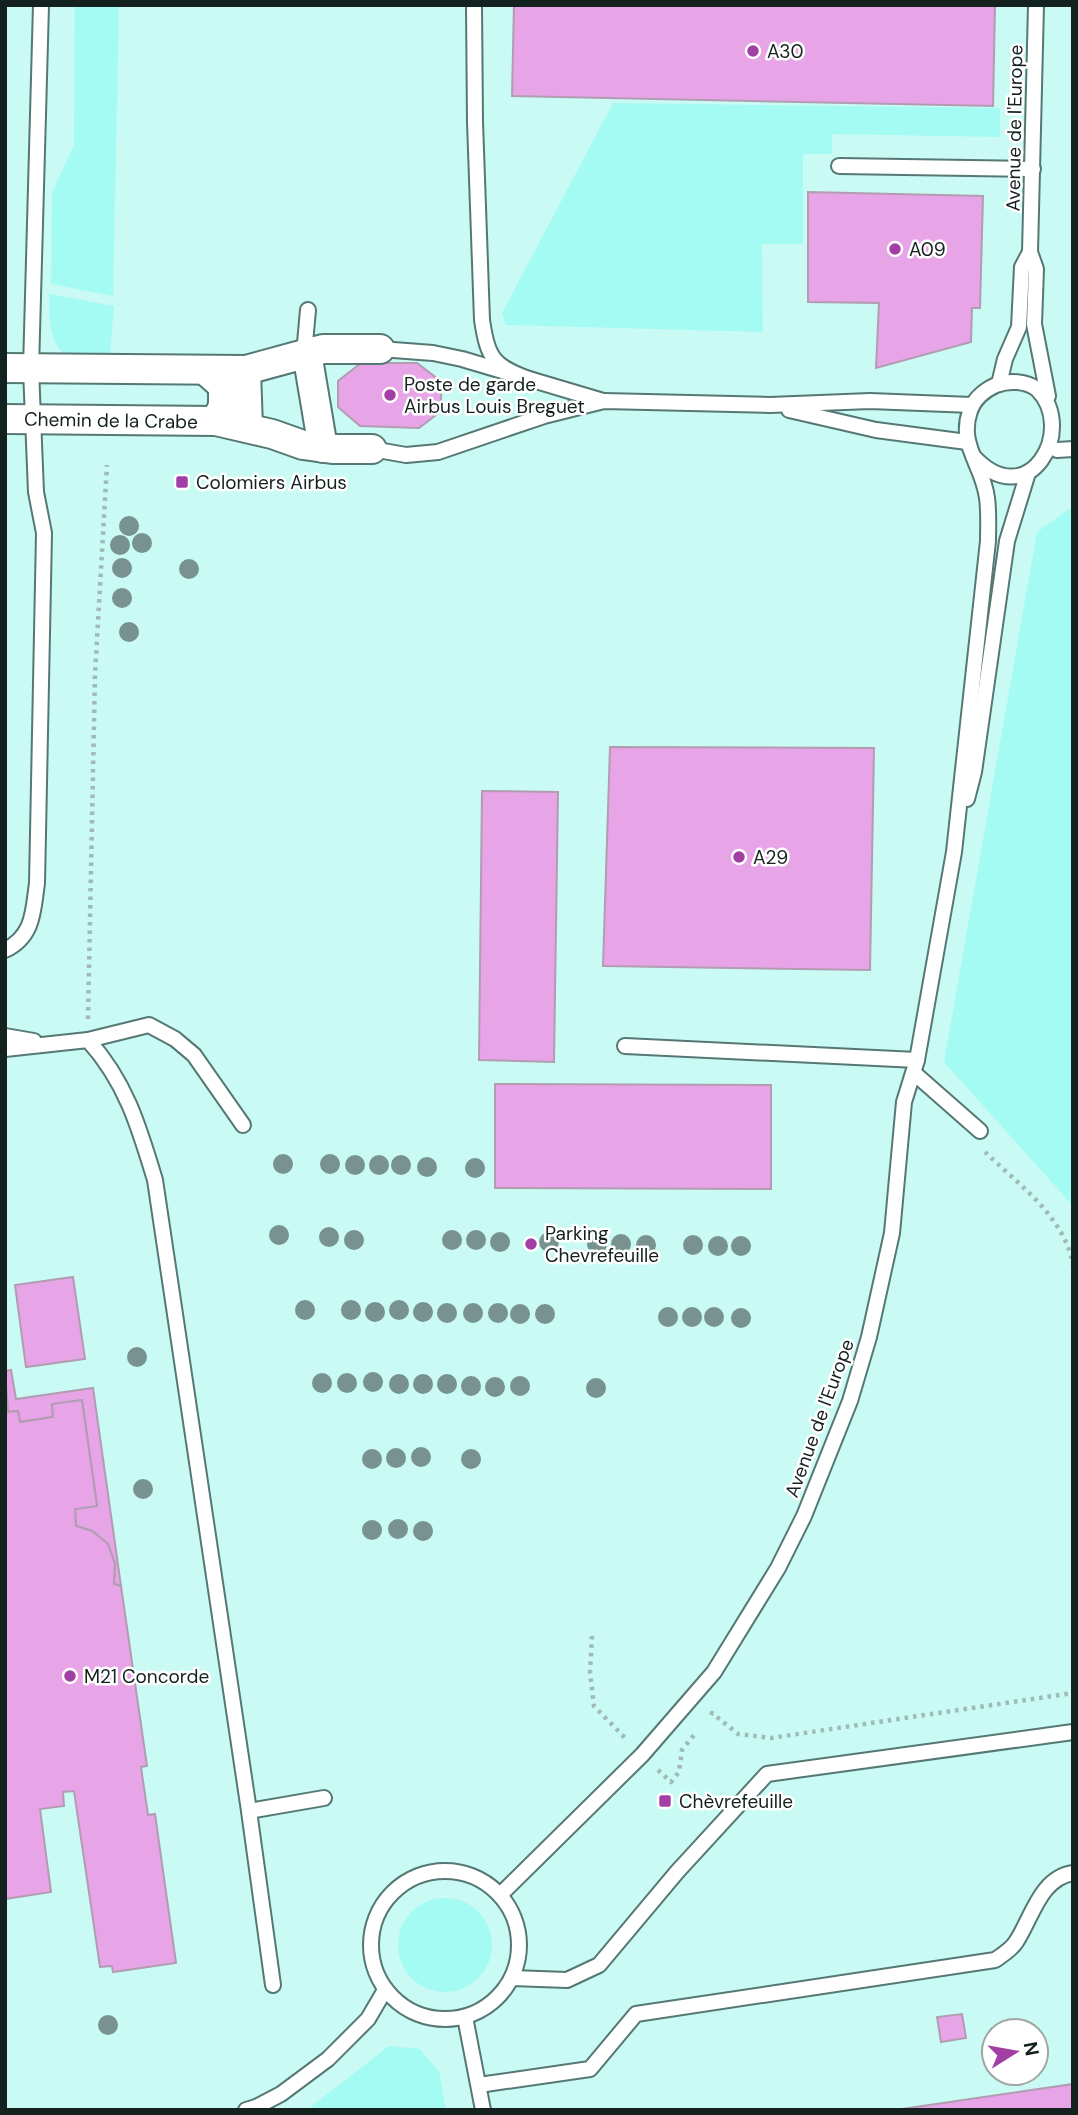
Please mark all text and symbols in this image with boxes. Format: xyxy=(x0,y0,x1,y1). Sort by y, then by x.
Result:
place label: A30 xyxy=(767,39,803,64)
marker: A30 xyxy=(745,43,761,59)
street label: Avenue de l'Europe xyxy=(1001,44,1028,212)
place label: A09 xyxy=(909,237,946,262)
marker: A09 xyxy=(887,241,903,257)
place label: Poste de garde Airbus Louis Breguet xyxy=(404,372,585,419)
marker: Poste de garde Airbus Louis Breguet xyxy=(382,387,398,403)
street label: Chemin de la Crabe xyxy=(24,406,198,435)
place label: Colomiers Airbus xyxy=(196,470,347,495)
marker: Colomiers Airbus xyxy=(174,474,190,490)
place label: A29 xyxy=(753,845,788,870)
marker: A29 xyxy=(731,849,747,865)
place label: Parking Chevrefeuille xyxy=(545,1221,659,1268)
marker: Parking Chevrefeuille xyxy=(523,1236,539,1252)
street label: Avenue de l'Europe xyxy=(779,1335,860,1501)
place label: M21 Concorde xyxy=(84,1664,209,1689)
marker: M21 Concorde xyxy=(62,1668,78,1684)
place label: Chèvrefeuille xyxy=(679,1789,793,1814)
marker: Chèvrefeuille xyxy=(657,1793,673,1809)
north arrow xyxy=(980,2017,1050,2087)
text: N xyxy=(1018,2040,1045,2058)

